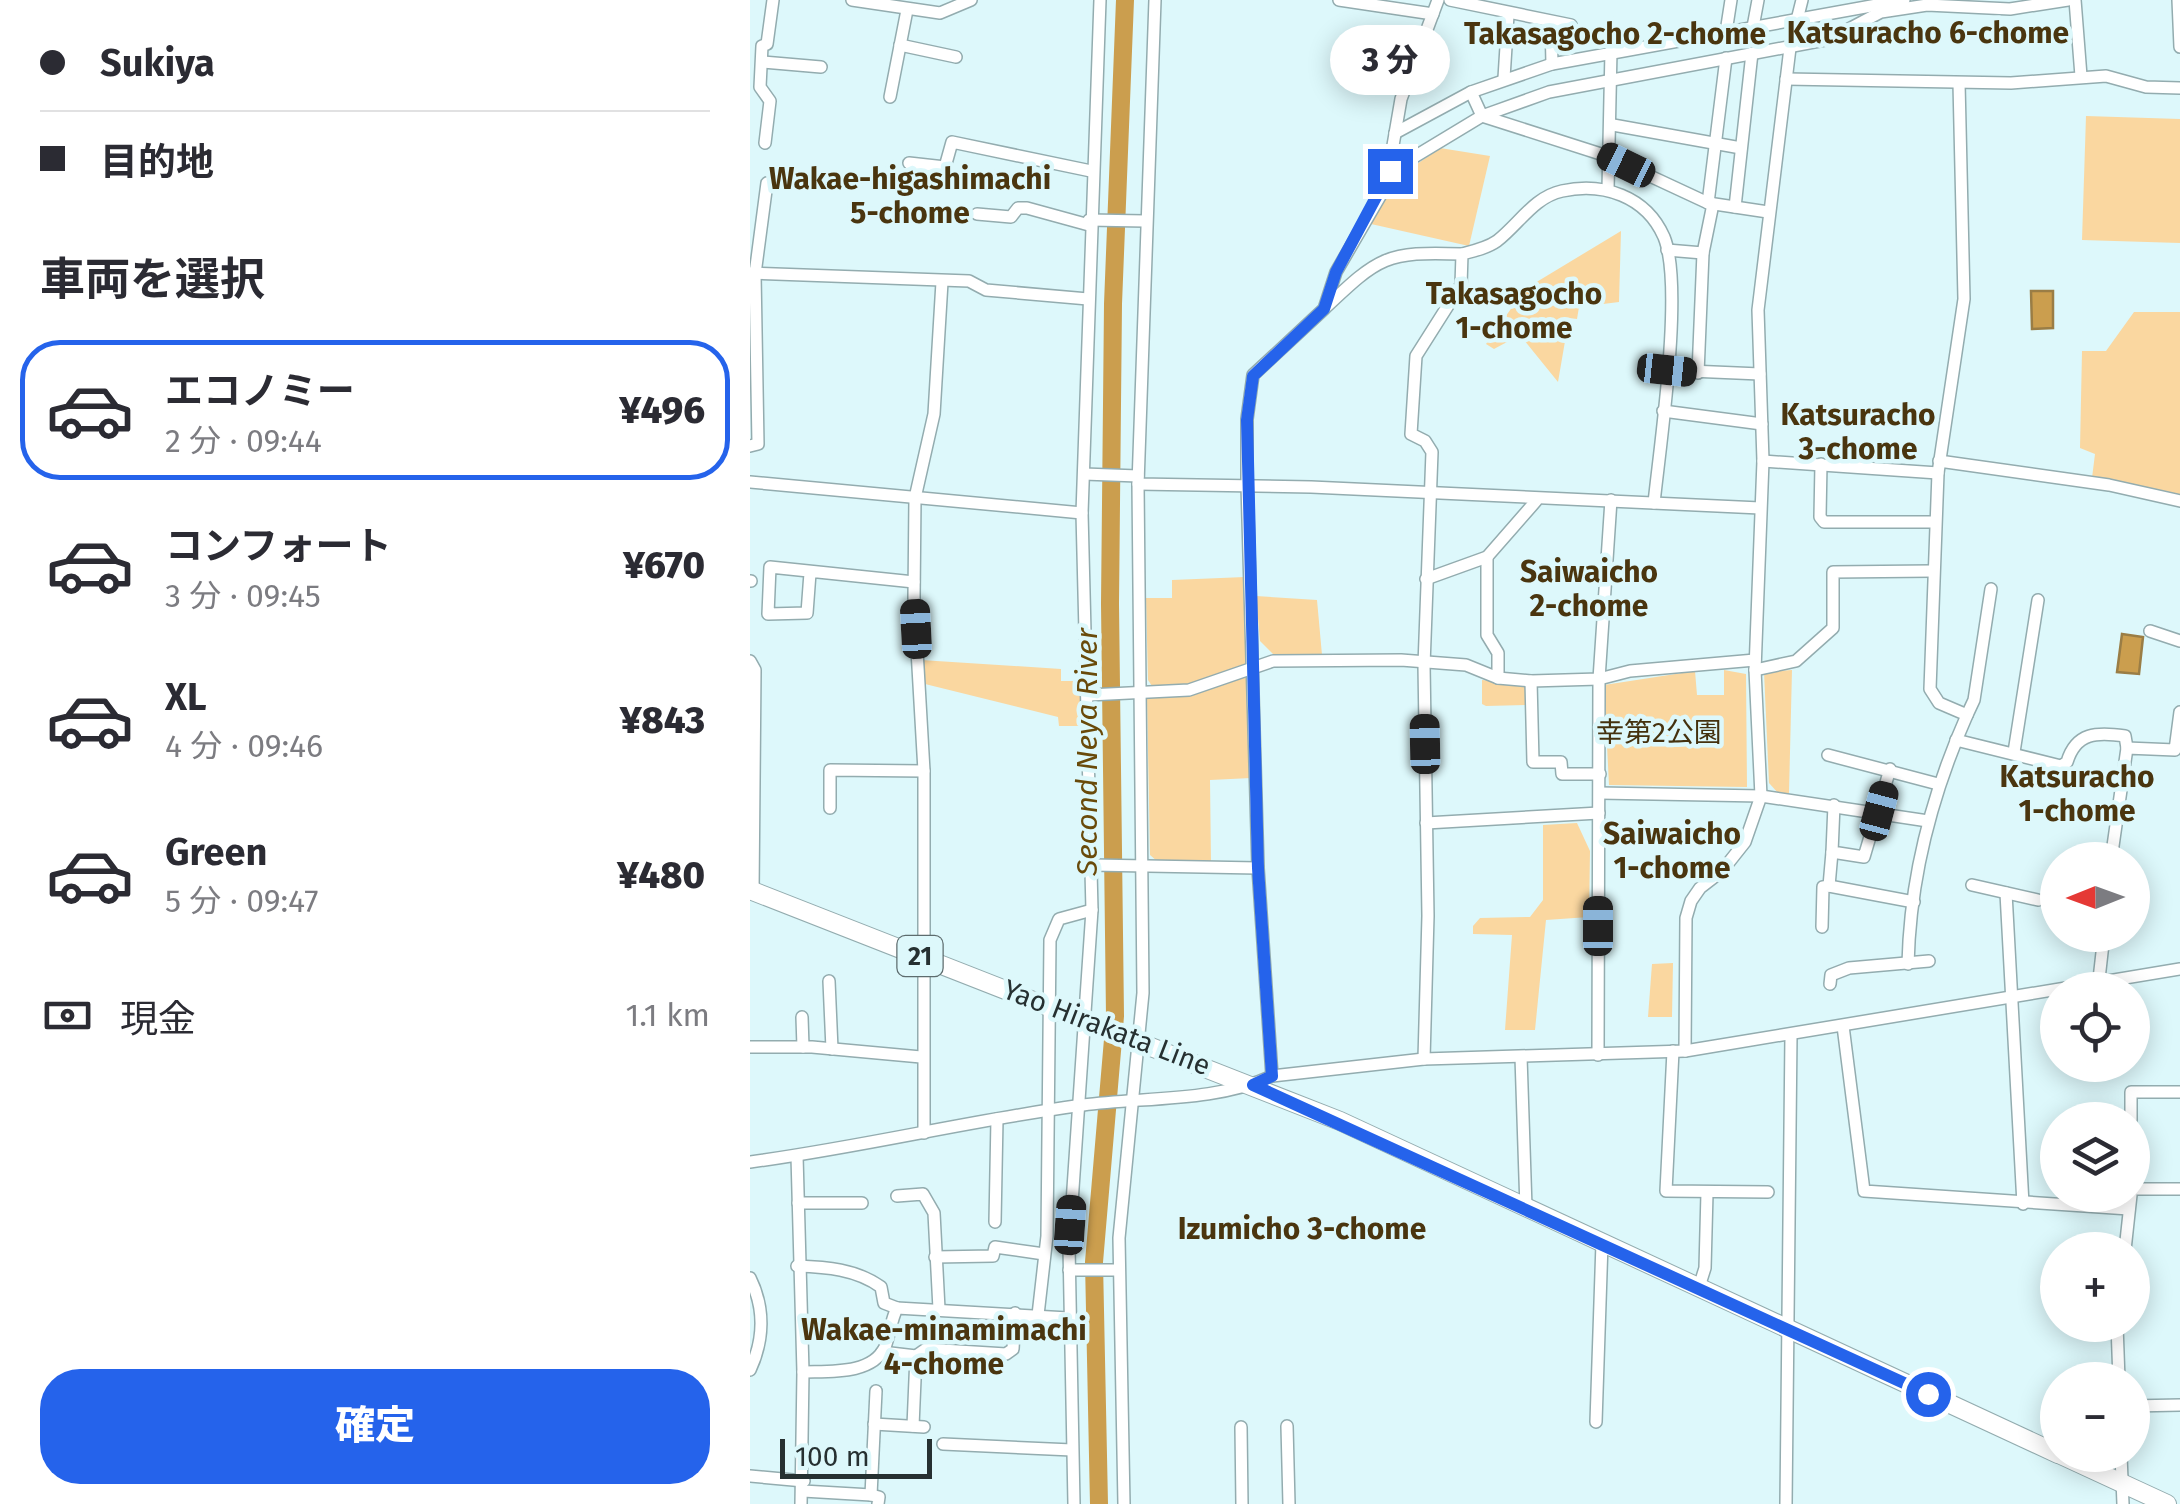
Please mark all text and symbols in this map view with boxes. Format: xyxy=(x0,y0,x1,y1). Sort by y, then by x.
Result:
district label: Katsuracho 6-chome xyxy=(1787,15,2069,51)
district label: Takasagocho 2-chome xyxy=(1464,16,1766,52)
callout: 3 分 xyxy=(1330,26,1450,96)
text: Sukiya xyxy=(100,40,215,86)
text: 3 分 xyxy=(1362,41,1418,79)
car xyxy=(1592,138,1660,192)
text: 目的地 xyxy=(100,139,214,185)
route end xyxy=(1368,149,1413,194)
district label: Wakae-higashimachi 5-chome xyxy=(769,161,1051,231)
text: 車両を選択 xyxy=(40,253,265,307)
district label: Takasagocho 1-chome xyxy=(1426,276,1602,346)
car xyxy=(1636,352,1698,388)
icon: car xyxy=(45,365,135,455)
text: エコノミー xyxy=(165,368,355,414)
text: ¥496 xyxy=(619,387,705,433)
district label: Katsuracho 3-chome xyxy=(1780,397,1936,467)
text: 2 分 · 09:44 xyxy=(165,422,322,460)
icon: car xyxy=(45,520,135,610)
text: コンフォート xyxy=(165,523,392,569)
text: ¥670 xyxy=(623,542,705,588)
district label: Saiwaicho 2-chome xyxy=(1520,554,1658,624)
text: 3 分 · 09:45 xyxy=(165,577,321,615)
car xyxy=(899,598,933,660)
water label: Second Neya River xyxy=(1069,626,1105,877)
text: XL xyxy=(165,674,207,720)
icon: car xyxy=(45,675,135,765)
text: ¥843 xyxy=(620,697,705,743)
car xyxy=(1409,714,1441,774)
park label: 幸第2公園 xyxy=(1596,716,1722,749)
text: 4 分 · 09:46 xyxy=(165,727,323,765)
district label: Katsuracho 1-chome xyxy=(1999,759,2155,829)
car xyxy=(1857,778,1901,844)
district label: Saiwaicho 1-chome xyxy=(1603,816,1741,886)
text: Green xyxy=(165,829,268,875)
icon: car xyxy=(45,830,135,920)
north arrow xyxy=(2040,842,2150,952)
map controls xyxy=(2040,842,2150,1472)
text: ¥480 xyxy=(617,852,705,898)
text: 5 分 · 09:47 xyxy=(165,882,318,920)
car xyxy=(1583,896,1613,956)
road number: 21 xyxy=(898,936,942,976)
button: locate xyxy=(2040,972,2150,1082)
street label: Yao Hirakata Line xyxy=(998,973,1215,1082)
icon: cash xyxy=(40,988,95,1043)
text: 現金 xyxy=(120,996,196,1042)
text: 1.1 km xyxy=(626,996,710,1034)
button: layers xyxy=(2040,1102,2150,1212)
car xyxy=(1053,1194,1087,1256)
district label: Izumicho 3-chome xyxy=(1178,1211,1426,1247)
button: + xyxy=(2040,1232,2150,1342)
district label: Wakae-minamimachi 4-chome xyxy=(801,1312,1087,1382)
button: − xyxy=(2040,1362,2150,1472)
button: 確定 xyxy=(40,1369,710,1484)
route start xyxy=(1906,1372,1951,1417)
scale bar xyxy=(780,1434,932,1478)
text: 100 m xyxy=(795,1440,870,1473)

